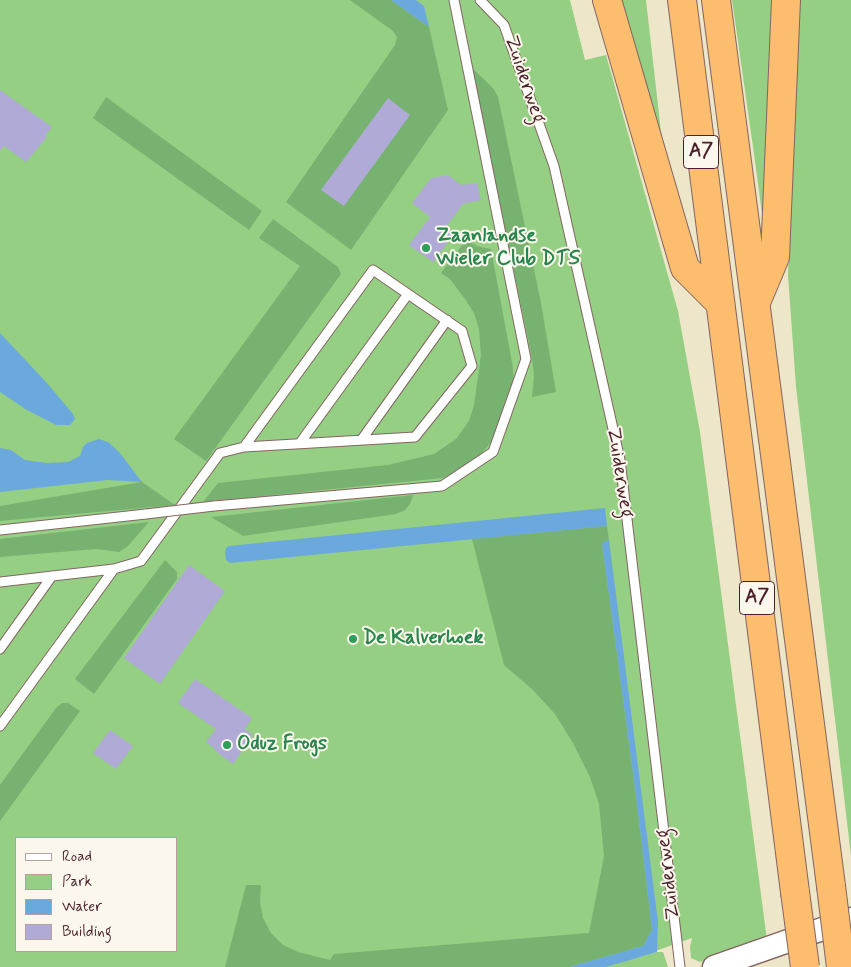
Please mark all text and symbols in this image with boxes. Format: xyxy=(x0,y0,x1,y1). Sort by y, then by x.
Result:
street label: Zuiderweg xyxy=(498,33,550,127)
road number: A7 xyxy=(684,136,718,168)
place label: Zaanlandse Wieler Club DTS xyxy=(436,225,580,272)
marker: Zaanlandse Wieler Club DTS xyxy=(420,242,432,254)
street label: Zuiderweg xyxy=(600,426,638,520)
road number: A7 xyxy=(740,582,774,614)
place label: De Kalverhoek xyxy=(363,627,484,651)
marker: De Kalverhoek xyxy=(347,633,359,645)
place label: Oduz Frogs xyxy=(237,733,327,757)
marker: Oduz Frogs xyxy=(221,739,233,751)
street label: Zuiderweg xyxy=(652,827,686,921)
legend xyxy=(15,837,178,952)
text: Road xyxy=(62,847,92,867)
text: Park xyxy=(62,872,92,892)
text: Water xyxy=(62,897,102,917)
text: Building xyxy=(62,922,112,942)

